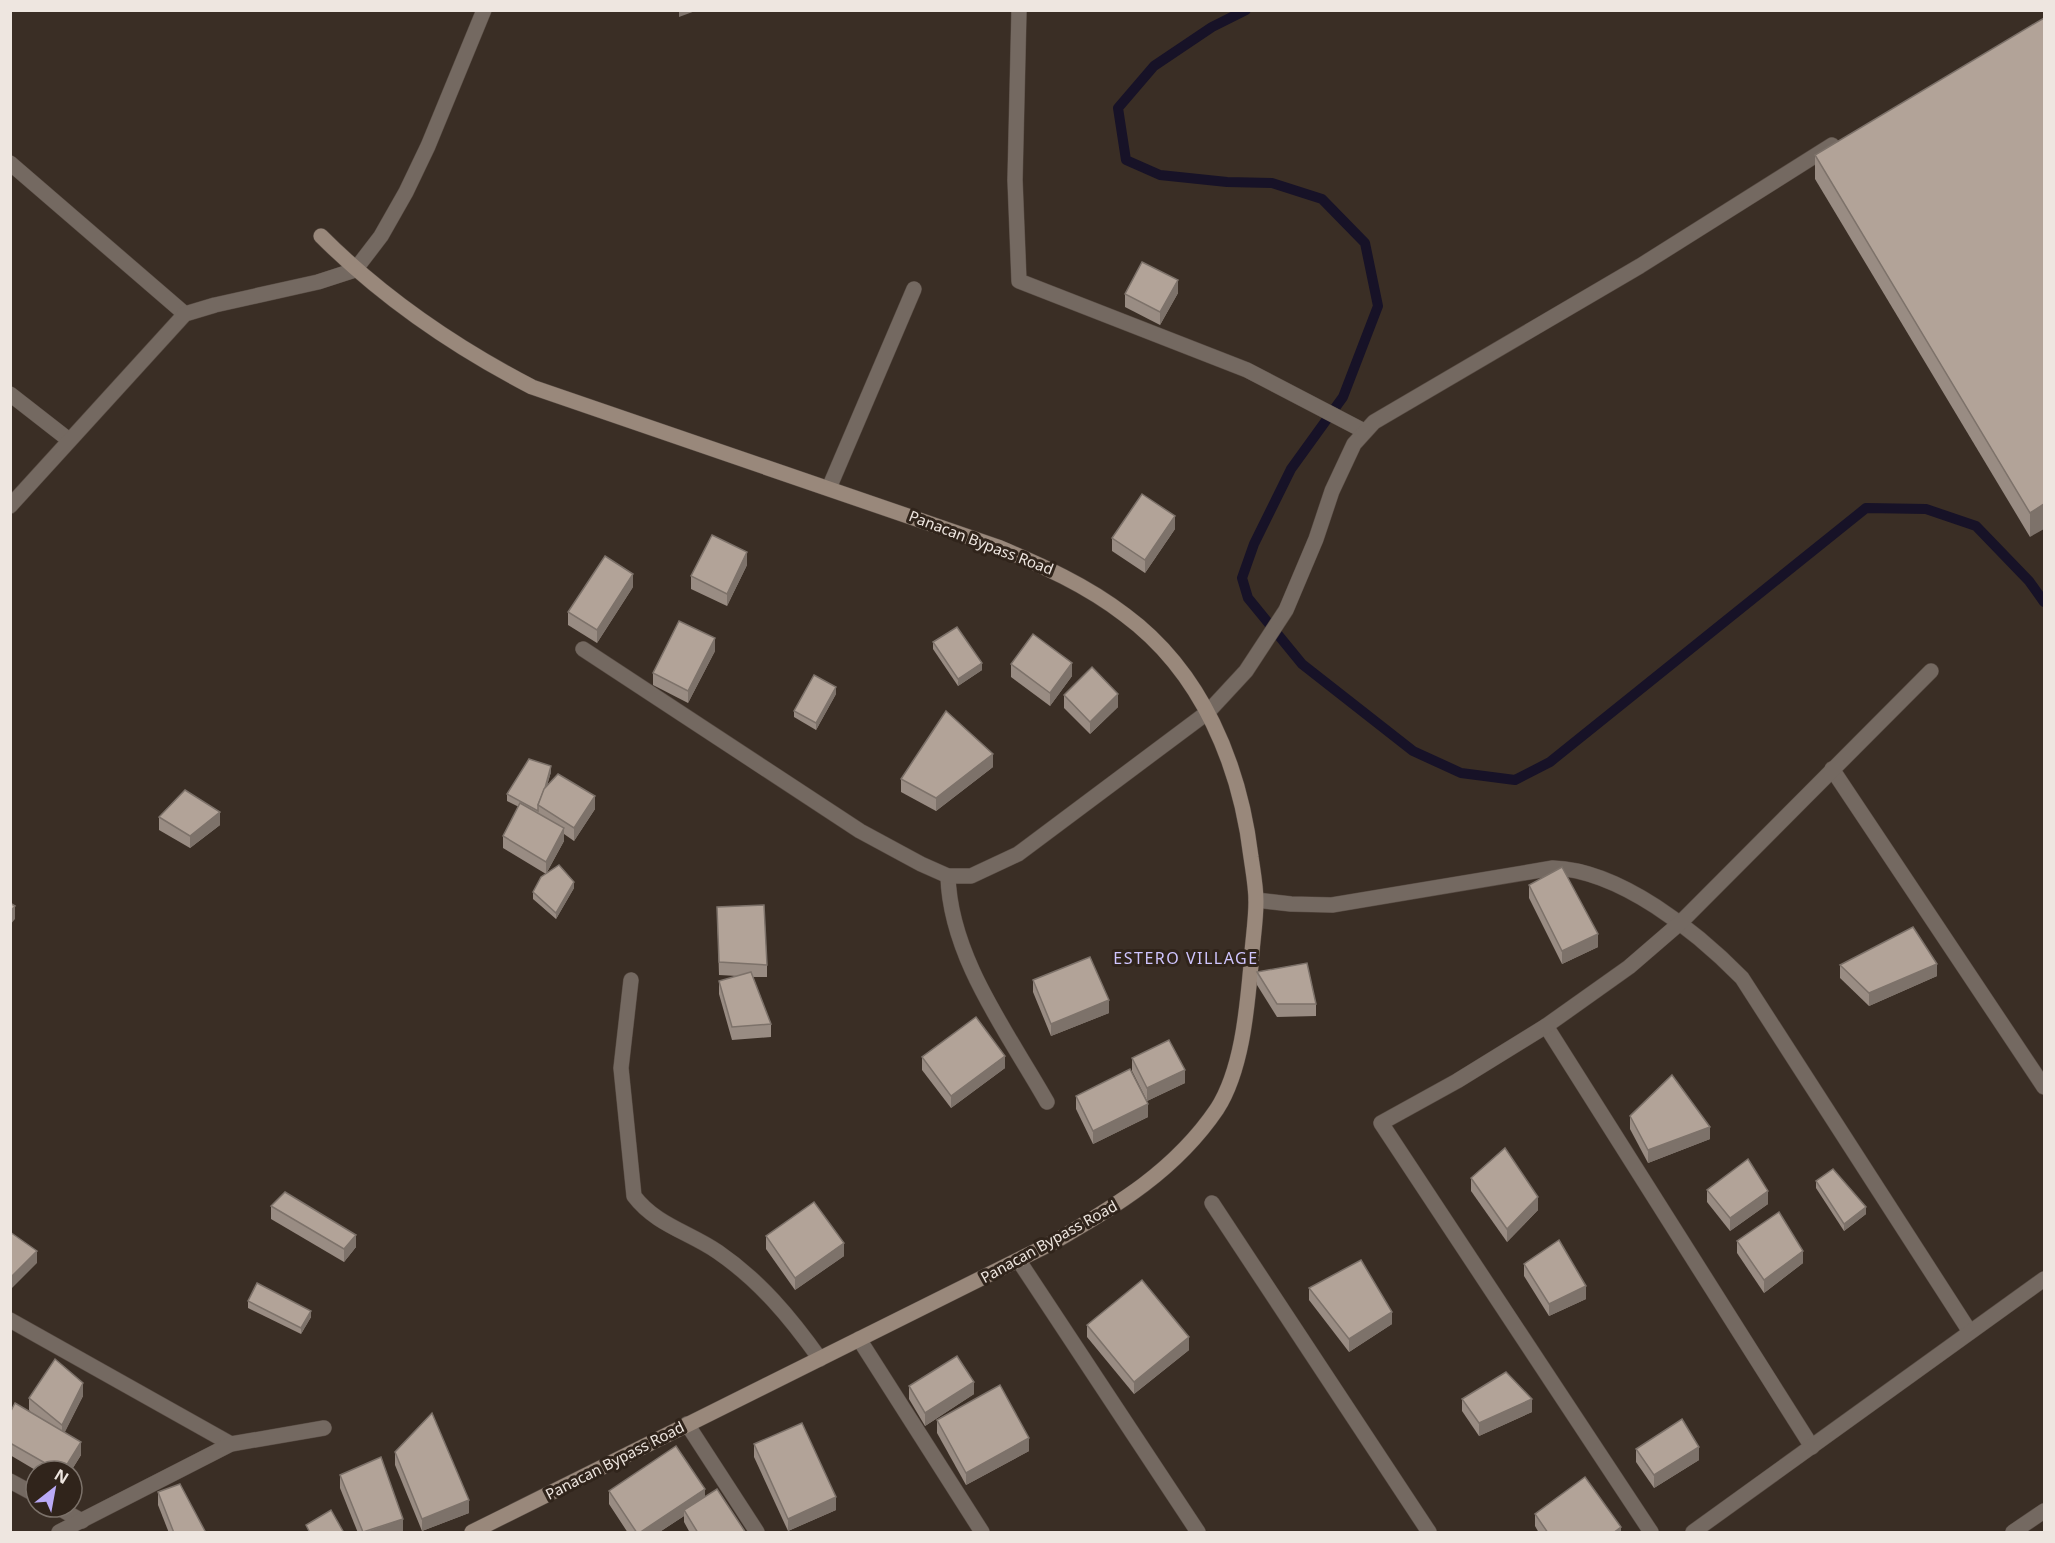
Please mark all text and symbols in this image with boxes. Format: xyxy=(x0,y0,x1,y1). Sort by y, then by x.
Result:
street label: Panacan Bypass Road xyxy=(906,505,1057,579)
district label: ESTERO VILLAGE xyxy=(1113,947,1259,969)
street label: Panacan Bypass Road xyxy=(977,1195,1120,1287)
street label: Panacan Bypass Road xyxy=(542,1416,687,1504)
north arrow xyxy=(24,1459,84,1519)
text: N xyxy=(50,1463,73,1489)

